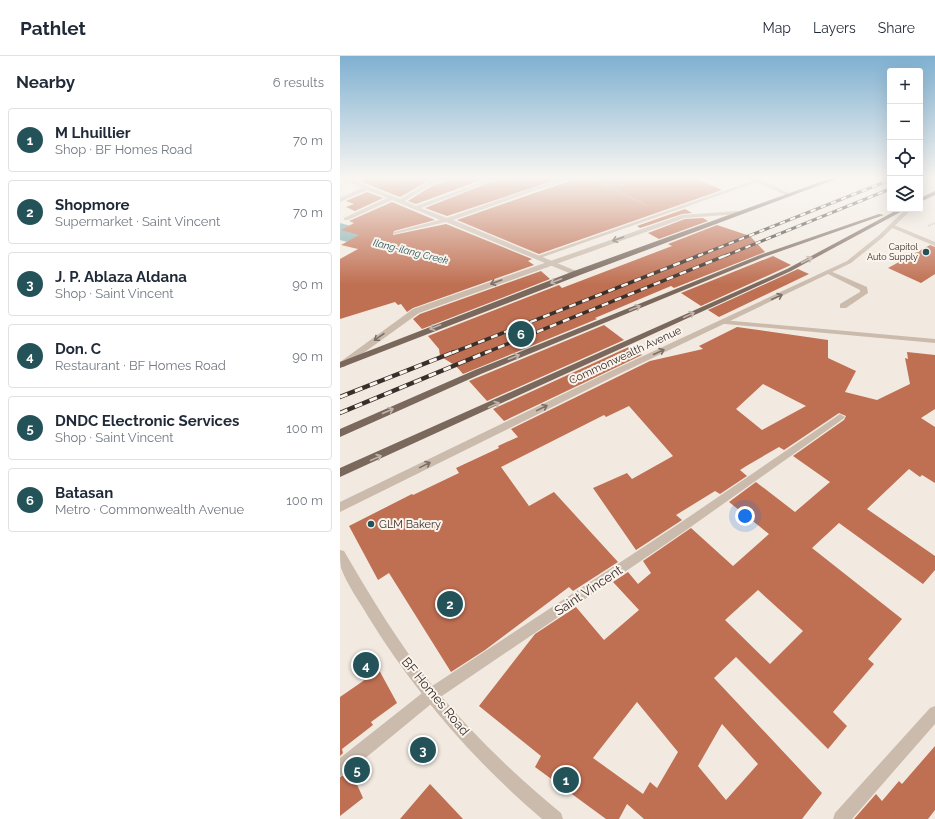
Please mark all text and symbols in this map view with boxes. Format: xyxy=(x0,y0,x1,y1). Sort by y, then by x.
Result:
text: Pathlet xyxy=(20,17,86,39)
text: Map xyxy=(763,20,791,36)
text: Layers xyxy=(813,20,856,36)
text: Share xyxy=(878,20,915,36)
map controls xyxy=(887,68,923,212)
button: + xyxy=(887,68,923,104)
text: Nearby xyxy=(16,72,75,92)
text: 6 results xyxy=(273,75,324,90)
button: − xyxy=(887,104,923,140)
text: M Lhuillier xyxy=(55,124,131,142)
text: 1 xyxy=(27,133,33,148)
text: 70 m xyxy=(293,133,323,148)
button: locate xyxy=(887,140,923,176)
text: Shop · BF Homes Road xyxy=(55,142,192,157)
button: layers xyxy=(887,176,923,212)
text: Shopmore xyxy=(55,196,130,214)
text: 2 xyxy=(26,205,34,220)
text: 70 m xyxy=(293,205,323,220)
text: Supermarket · Saint Vincent xyxy=(55,214,220,229)
one-way arrow xyxy=(612,236,625,243)
water label: Ilang-ilang Creek xyxy=(372,237,450,266)
place label: Capitol Auto Supply xyxy=(867,242,919,262)
marker: Capitol Auto Supply xyxy=(921,247,931,257)
one-way arrow xyxy=(800,256,812,263)
text: J. P. Ablaza Aldana xyxy=(55,268,187,286)
text: 3 xyxy=(26,277,34,292)
text: 90 m xyxy=(292,277,323,292)
one-way arrow xyxy=(551,277,563,285)
one-way arrow xyxy=(490,279,502,287)
text: Shop · Saint Vincent xyxy=(55,286,174,301)
one-way arrow xyxy=(771,293,783,300)
one-way arrow xyxy=(628,304,640,312)
one-way arrow xyxy=(683,311,695,318)
pin: 6 xyxy=(508,319,534,349)
one-way arrow xyxy=(429,323,441,331)
street label: Commonwealth Avenue xyxy=(567,323,684,387)
one-way arrow xyxy=(373,332,384,341)
text: Don. C xyxy=(55,340,101,358)
one-way arrow xyxy=(653,348,665,355)
text: 4 xyxy=(26,349,34,364)
text: 90 m xyxy=(292,349,323,364)
one-way arrow xyxy=(508,353,520,361)
text: Restaurant · BF Homes Road xyxy=(55,358,226,373)
one-way arrow xyxy=(488,401,500,408)
one-way arrow xyxy=(536,404,548,411)
one-way arrow xyxy=(382,407,394,415)
text: DNDC Electronic Services xyxy=(55,412,239,430)
text: 5 xyxy=(26,421,34,436)
text: 100 m xyxy=(286,421,323,436)
text: Shop · Saint Vincent xyxy=(55,430,174,445)
one-way arrow xyxy=(369,453,381,461)
one-way arrow xyxy=(419,461,431,468)
text: Batasan xyxy=(55,484,113,502)
text: 6 xyxy=(26,493,34,508)
text: 100 m xyxy=(286,493,323,508)
text: Metro · Commonwealth Avenue xyxy=(55,502,244,517)
your location xyxy=(735,506,755,526)
place label: GLM Bakery xyxy=(379,518,441,531)
marker: GLM Bakery xyxy=(366,519,376,529)
street label: Saint Vincent xyxy=(552,562,625,619)
pin: 2 xyxy=(437,589,463,619)
pin: 4 xyxy=(353,650,379,680)
street label: BF Homes Road xyxy=(399,654,473,738)
pin: 3 xyxy=(410,735,436,765)
pin: 5 xyxy=(344,755,370,785)
pin: 1 xyxy=(553,765,579,795)

